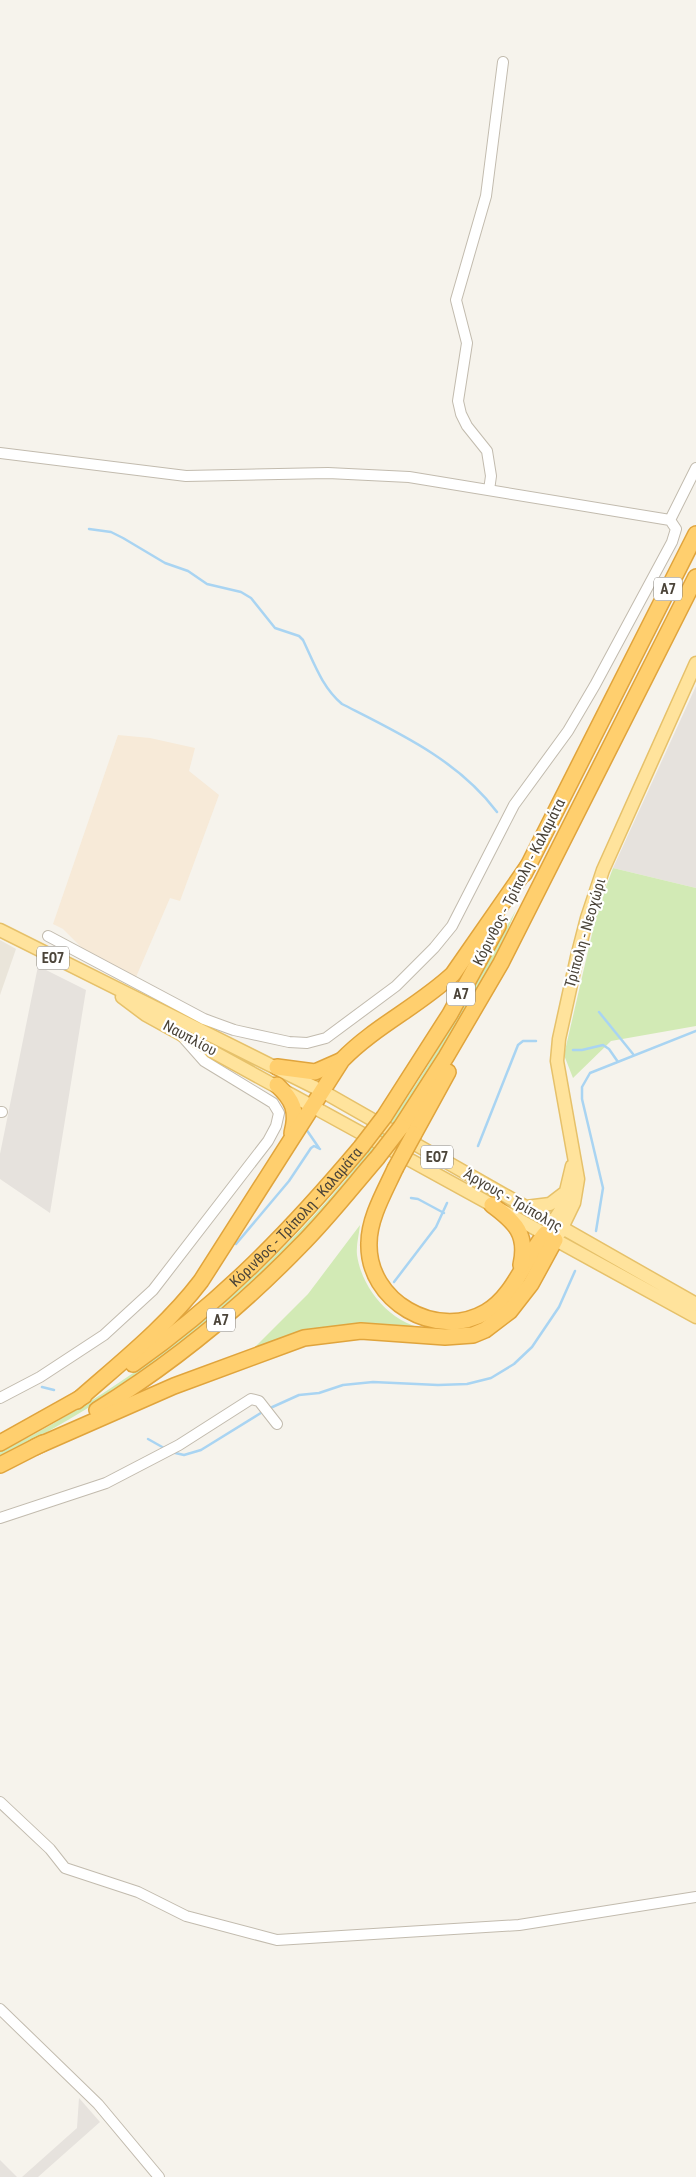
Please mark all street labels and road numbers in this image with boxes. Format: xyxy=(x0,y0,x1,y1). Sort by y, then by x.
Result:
road number: Α7 xyxy=(654,578,682,600)
street label: Κόρινθος - Τρίπολη - Καλαμάτα xyxy=(469,795,569,968)
street label: Τρίπολη - Νεοχώρι xyxy=(561,876,609,990)
road number: ΕΟ7 xyxy=(37,946,69,970)
road number: Α7 xyxy=(447,982,475,1006)
street label: Ναυπλίου xyxy=(160,1016,220,1060)
street label: Κόρινθος - Τρίπολη - Καλαμάτα xyxy=(226,1143,366,1291)
road number: ΕΟ7 xyxy=(421,1146,453,1168)
street label: Άργους - Τρίπολης xyxy=(460,1164,566,1236)
road number: Α7 xyxy=(207,1308,235,1332)

